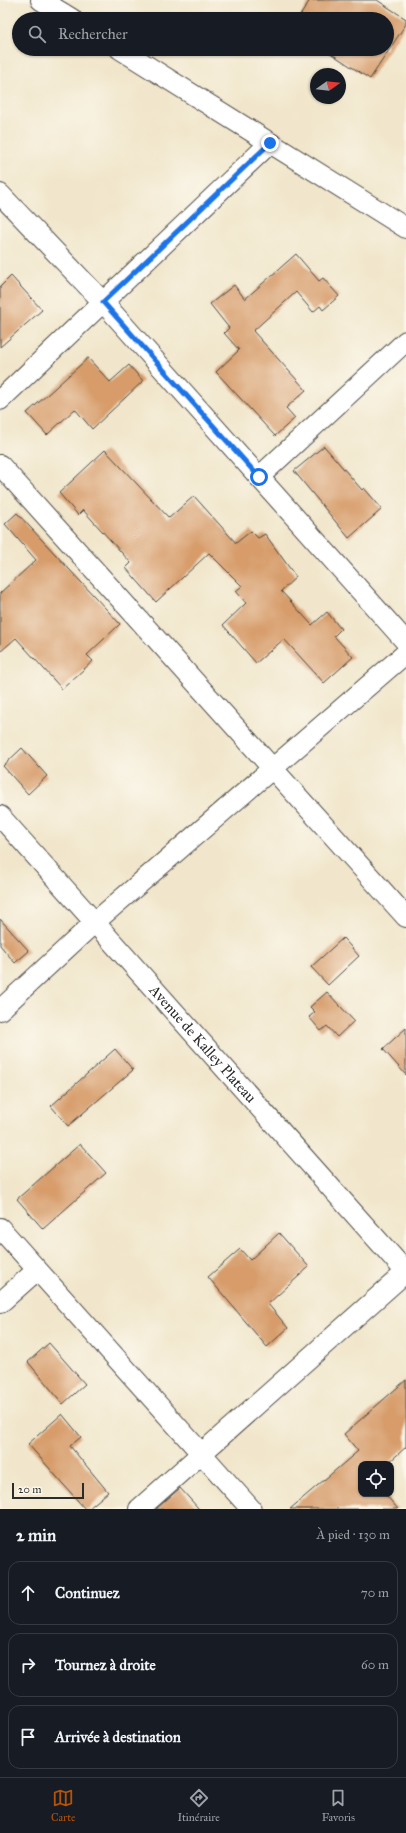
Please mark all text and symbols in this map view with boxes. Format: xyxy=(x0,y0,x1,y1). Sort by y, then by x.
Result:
search box xyxy=(12,12,394,56)
icon: search xyxy=(26,23,48,45)
text: Rechercher xyxy=(58,25,128,43)
north arrow xyxy=(310,68,346,104)
route end xyxy=(261,134,279,152)
route start xyxy=(250,468,268,486)
street label: Avenue de Kalley Plateau xyxy=(145,980,260,1106)
map controls xyxy=(358,1461,394,1497)
button: locate xyxy=(358,1461,394,1497)
scale bar xyxy=(12,1481,84,1500)
text: 20 m xyxy=(18,1483,41,1496)
text: 2 min xyxy=(16,1525,56,1546)
text: À pied · 130 m xyxy=(316,1527,390,1543)
icon: ahead xyxy=(17,1582,39,1604)
text: Continuez xyxy=(55,1584,120,1602)
text: 70 m xyxy=(361,1585,389,1601)
icon: right xyxy=(17,1654,39,1676)
text: Tournez à droite xyxy=(55,1656,156,1674)
text: 60 m xyxy=(361,1657,389,1673)
icon: arrive xyxy=(17,1726,39,1748)
text: Arrivée à destination xyxy=(55,1728,181,1746)
tab: Carte xyxy=(51,1787,76,1824)
tab: Itinéraire xyxy=(177,1787,220,1824)
tab: Favoris xyxy=(322,1787,355,1824)

